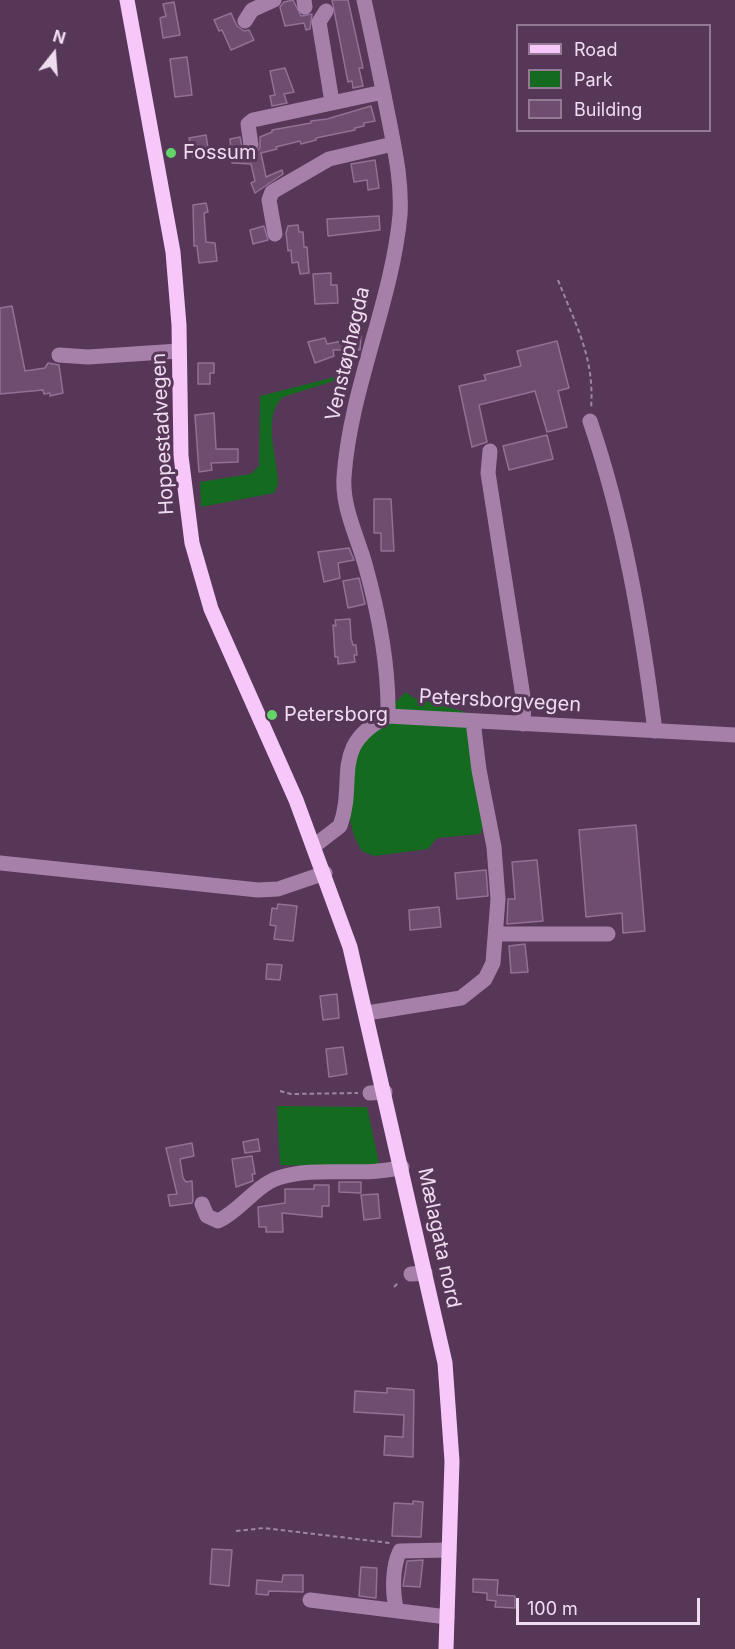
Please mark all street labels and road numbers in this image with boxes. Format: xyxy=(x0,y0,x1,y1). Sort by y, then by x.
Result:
street label: Venstøphøgda xyxy=(321,285,375,423)
street label: Hoppestadvegen xyxy=(147,352,179,516)
street label: Petersborgvegen xyxy=(418,685,582,717)
street label: Mælagata nord xyxy=(412,1166,466,1310)

